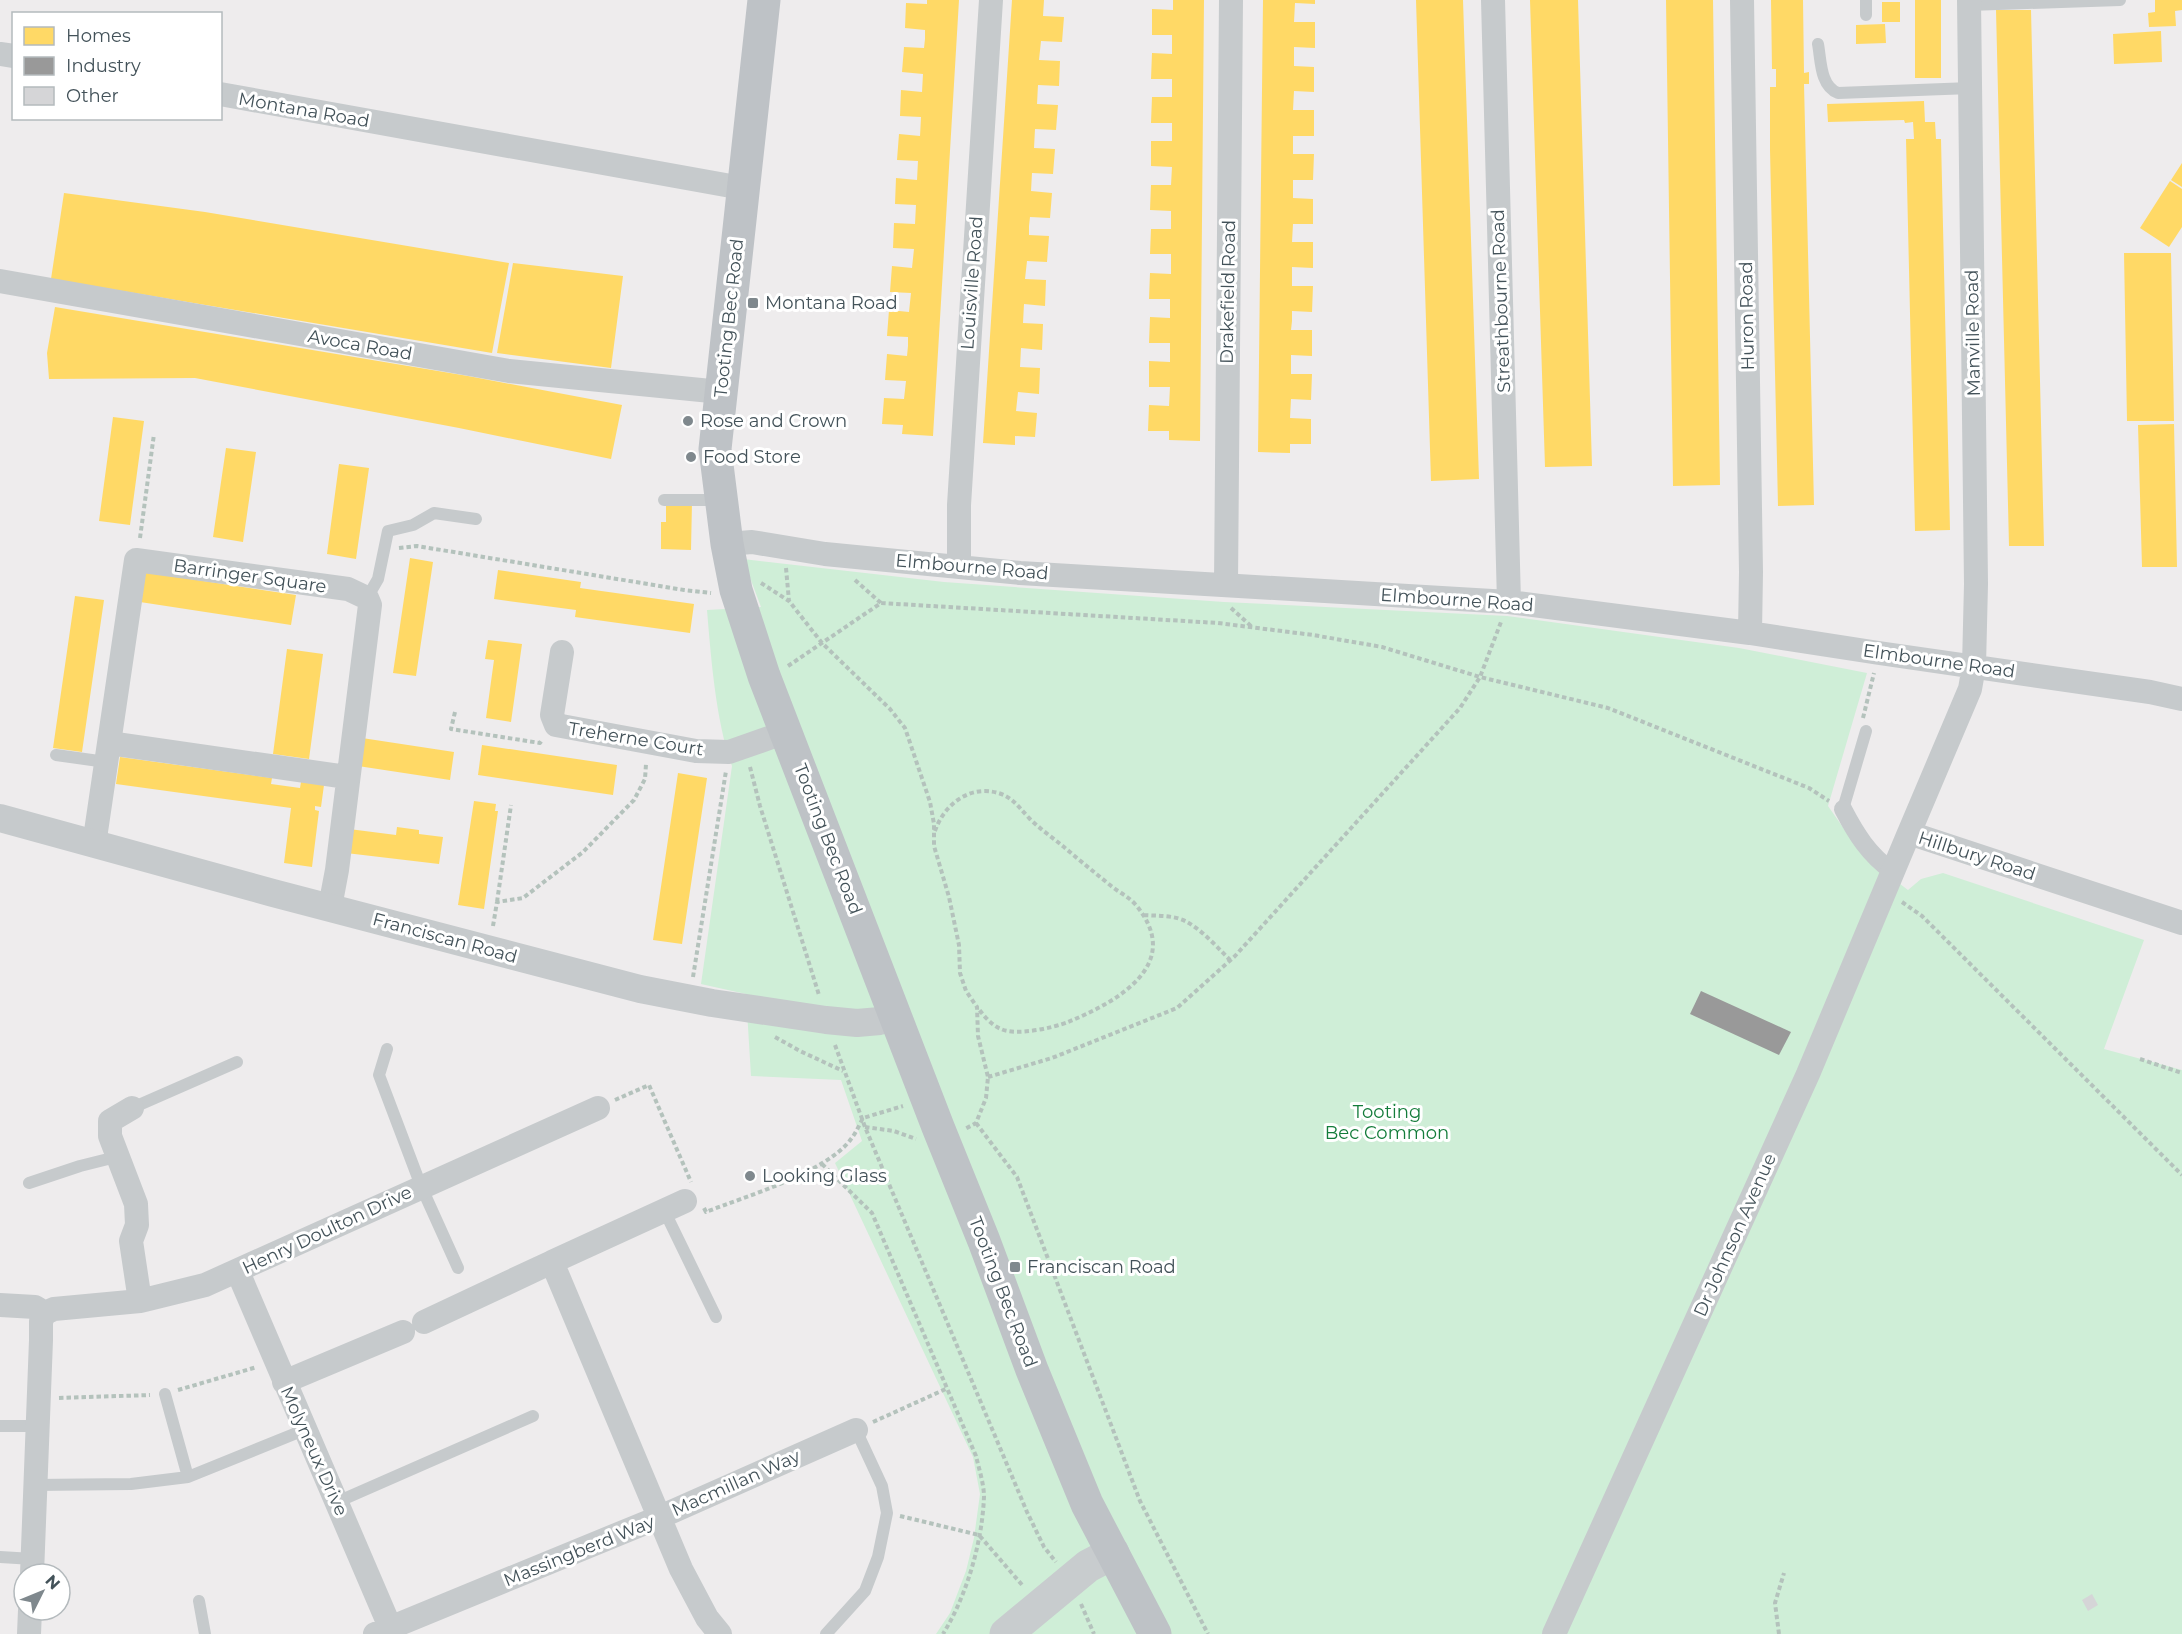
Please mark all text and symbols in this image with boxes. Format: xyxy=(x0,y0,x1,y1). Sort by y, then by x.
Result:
legend xyxy=(12,12,222,120)
text: Homes xyxy=(66,25,131,47)
text: Industry xyxy=(66,55,141,77)
text: Other xyxy=(66,85,119,107)
street label: Montana Road xyxy=(237,88,371,132)
street label: Streathbourne Road xyxy=(1487,209,1515,393)
street label: Louisville Road xyxy=(956,215,988,351)
street label: Drakefield Road xyxy=(1216,220,1240,364)
street label: Tooting Bec Road xyxy=(710,237,748,399)
street label: Huron Road xyxy=(1735,261,1759,371)
street label: Manville Road xyxy=(1961,269,1985,397)
place label: Montana Road xyxy=(765,292,898,314)
marker: Montana Road xyxy=(746,296,760,310)
street label: Avoca Road xyxy=(306,325,414,365)
place label: Rose and Crown xyxy=(700,410,847,432)
marker: Rose and Crown xyxy=(681,414,695,428)
place label: Food Store xyxy=(703,446,801,468)
marker: Food Store xyxy=(684,450,698,464)
street label: Elmbourne Road xyxy=(895,549,1049,585)
street label: Barringer Square xyxy=(172,554,328,598)
street label: Elmbourne Road xyxy=(1380,584,1534,616)
street label: Elmbourne Road xyxy=(1861,639,2017,683)
street label: Treherne Court xyxy=(567,717,705,761)
street label: Tooting Bec Road xyxy=(789,761,867,917)
street label: Hillbury Road xyxy=(1916,827,2038,885)
street label: Franciscan Road xyxy=(370,908,520,968)
park label: Tooting Bec Common xyxy=(1325,1101,1449,1144)
street label: Dr Johnson Avenue xyxy=(1689,1150,1781,1320)
place label: Looking Glass xyxy=(762,1165,887,1187)
marker: Looking Glass xyxy=(743,1169,757,1183)
street label: Henry Doulton Drive xyxy=(239,1181,415,1279)
street label: Tooting Bec Road xyxy=(964,1214,1042,1370)
place label: Franciscan Road xyxy=(1027,1256,1176,1278)
marker: Franciscan Road xyxy=(1008,1260,1022,1274)
street label: Molyneux Drive xyxy=(276,1383,352,1519)
street label: Macmillan Way xyxy=(668,1445,804,1521)
street label: Massingberd Way xyxy=(500,1511,658,1591)
north arrow xyxy=(12,1562,72,1622)
text: N xyxy=(41,1571,64,1593)

